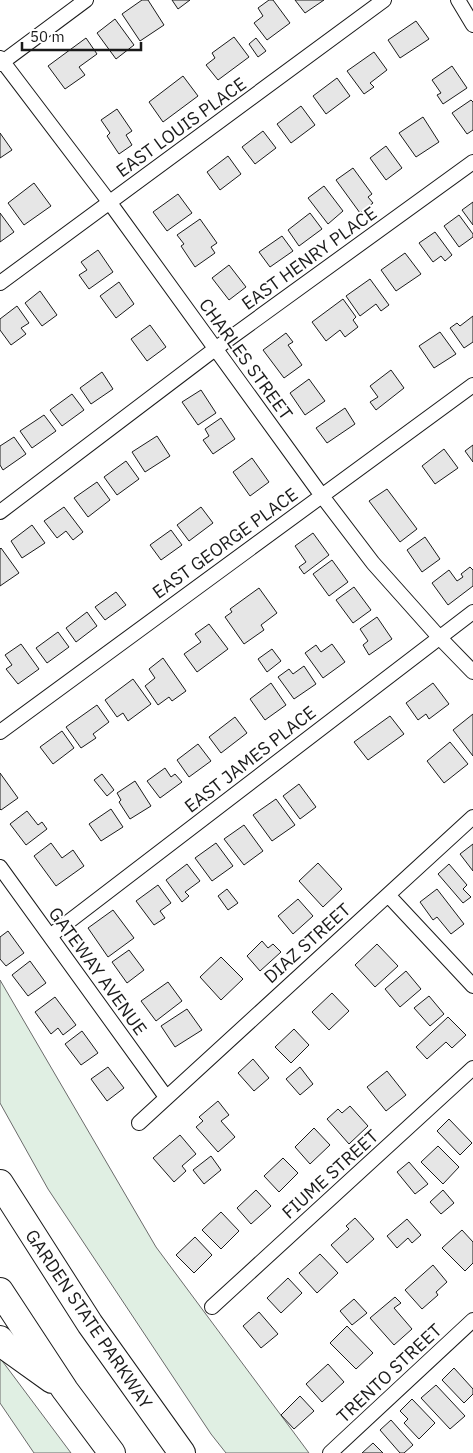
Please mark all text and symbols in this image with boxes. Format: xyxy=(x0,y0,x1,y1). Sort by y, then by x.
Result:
scale bar xyxy=(22,20,141,52)
text: 50 m xyxy=(30,27,65,46)
street label: EAST LOUIS PLACE xyxy=(111,72,251,182)
street label: EAST HENRY PLACE xyxy=(237,201,381,315)
street label: CHARLES STREET xyxy=(194,294,298,424)
street label: EAST GEORGE PLACE xyxy=(148,482,302,604)
street label: EAST JAMES PLACE xyxy=(180,701,320,817)
street label: DIAZ STREET xyxy=(259,898,355,988)
street label: GATEWAY AVENUE xyxy=(44,902,152,1040)
street label: FIUME STREET xyxy=(277,1125,383,1223)
street label: GARDEN STATE PARKWAY xyxy=(20,1225,158,1413)
street label: TRENTO STREET xyxy=(332,1318,446,1428)

